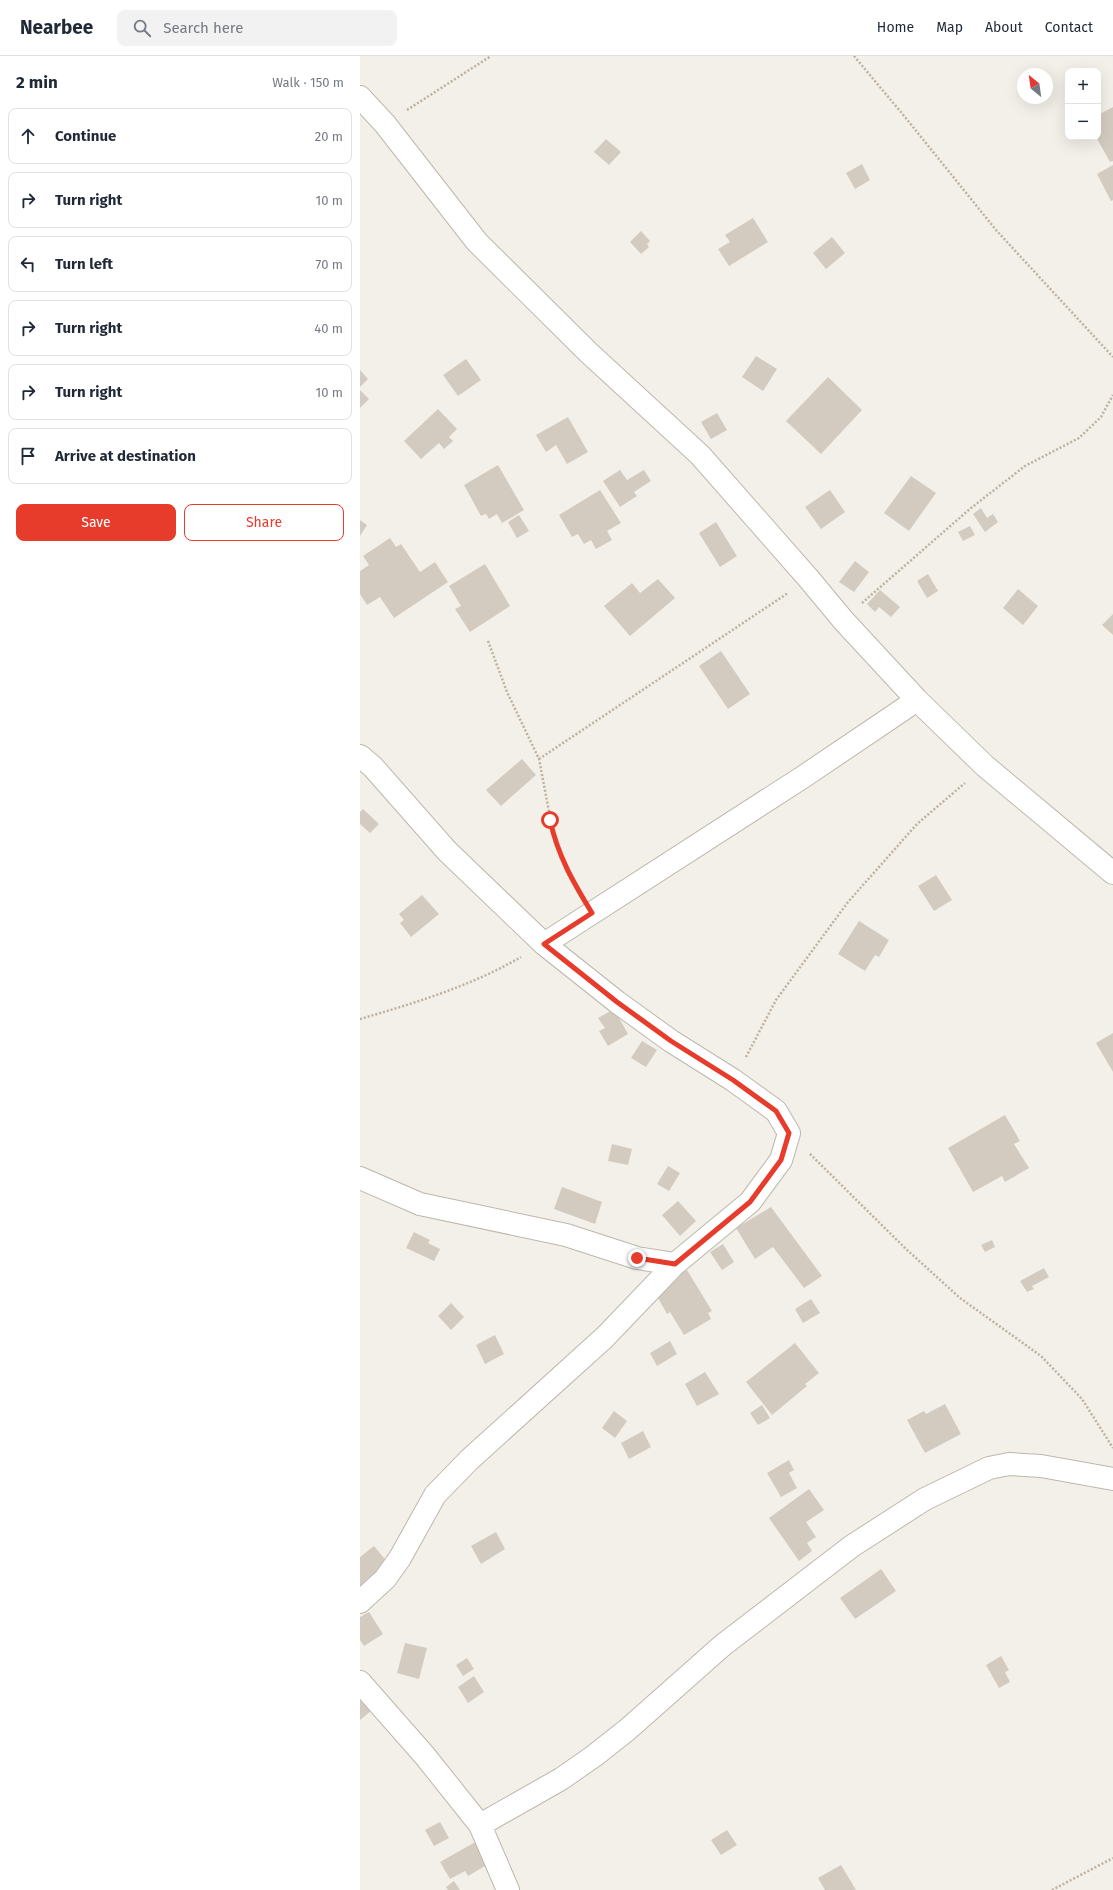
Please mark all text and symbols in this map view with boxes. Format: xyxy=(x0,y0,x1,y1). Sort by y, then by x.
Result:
search box xyxy=(117,10,397,46)
text: Nearbee xyxy=(20,16,93,39)
icon: search xyxy=(131,17,153,39)
text: Search here xyxy=(163,19,243,37)
text: Home xyxy=(877,19,914,36)
text: Map xyxy=(936,19,963,36)
text: About xyxy=(985,19,1023,36)
text: Contact xyxy=(1045,19,1093,36)
north arrow xyxy=(1017,68,1053,104)
map controls xyxy=(1065,68,1101,140)
button: + xyxy=(1065,68,1101,104)
text: 2 min xyxy=(16,72,58,93)
text: Walk · 150 m xyxy=(272,75,344,90)
button: − xyxy=(1065,104,1101,140)
icon: ahead xyxy=(17,125,39,147)
text: Continue xyxy=(55,127,116,145)
text: 20 m xyxy=(315,129,343,144)
icon: right xyxy=(17,189,39,211)
text: Turn right xyxy=(55,191,122,209)
text: 10 m xyxy=(316,193,343,208)
icon: left xyxy=(17,253,39,275)
text: Turn left xyxy=(55,255,113,273)
text: 70 m xyxy=(316,257,343,272)
icon: right xyxy=(17,317,39,339)
text: Turn right xyxy=(55,319,122,337)
text: 40 m xyxy=(314,321,343,336)
icon: right xyxy=(17,381,39,403)
text: Turn right xyxy=(55,383,122,401)
text: 10 m xyxy=(316,385,343,400)
icon: arrive xyxy=(17,445,39,467)
text: Arrive at destination xyxy=(55,447,196,465)
button: Save xyxy=(16,504,176,541)
button: Share xyxy=(184,504,344,541)
route start xyxy=(541,811,559,829)
route end xyxy=(628,1249,646,1267)

